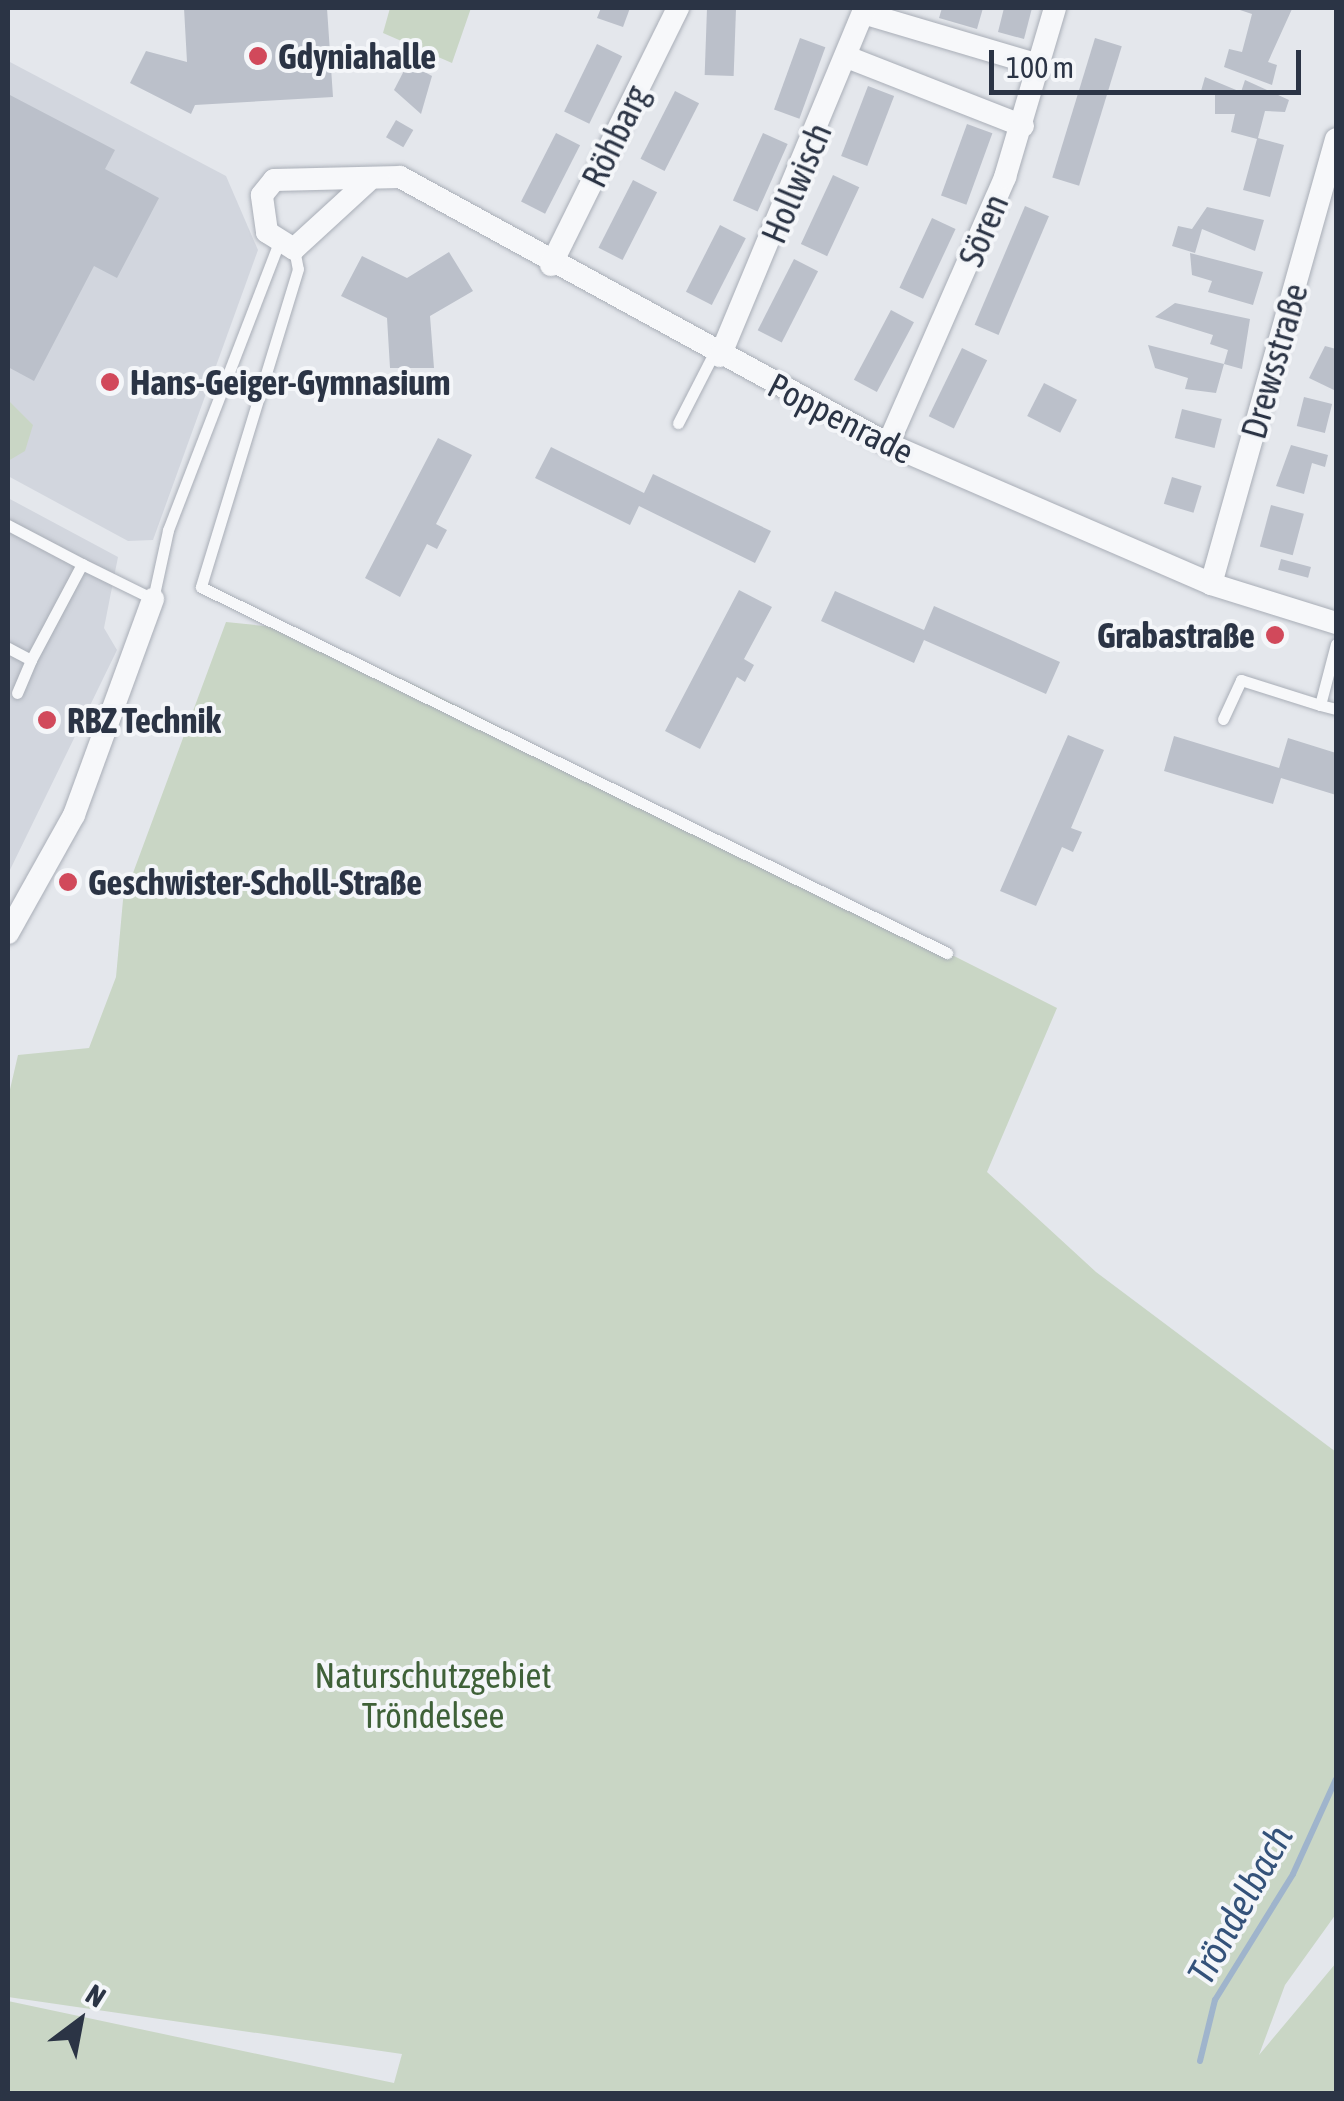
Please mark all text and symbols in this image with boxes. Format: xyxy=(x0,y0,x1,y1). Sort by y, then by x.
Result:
scale bar xyxy=(994,30,1306,92)
place label: Gdyniahalle xyxy=(278,35,436,77)
marker: Gdyniahalle xyxy=(247,45,269,67)
text: 100 m xyxy=(1006,50,1074,84)
street label: Röhbarg xyxy=(572,78,658,194)
street label: Hollwisch xyxy=(752,117,840,249)
street label: Sören xyxy=(949,188,1017,272)
street label: Drewsstraße xyxy=(1232,279,1316,443)
place label: Hans-Geiger-Gymnasium xyxy=(130,361,450,403)
street label: Poppenrade xyxy=(761,363,921,473)
marker: Hans-Geiger-Gymnasium xyxy=(99,371,121,393)
place label: Grabastraße xyxy=(1097,614,1255,656)
marker: Grabastraße xyxy=(1264,624,1286,646)
place label: RBZ Technik xyxy=(67,699,221,741)
marker: RBZ Technik xyxy=(36,709,58,731)
place label: Geschwister-Scholl-Straße xyxy=(88,861,422,903)
marker: Geschwister-Scholl-Straße xyxy=(57,871,79,893)
park label: Naturschutzgebiet Tröndelsee xyxy=(315,1654,551,1736)
water label: Tröndelbach xyxy=(1178,1818,1302,1992)
north arrow xyxy=(30,1971,130,2071)
text: N xyxy=(80,1978,111,2014)

